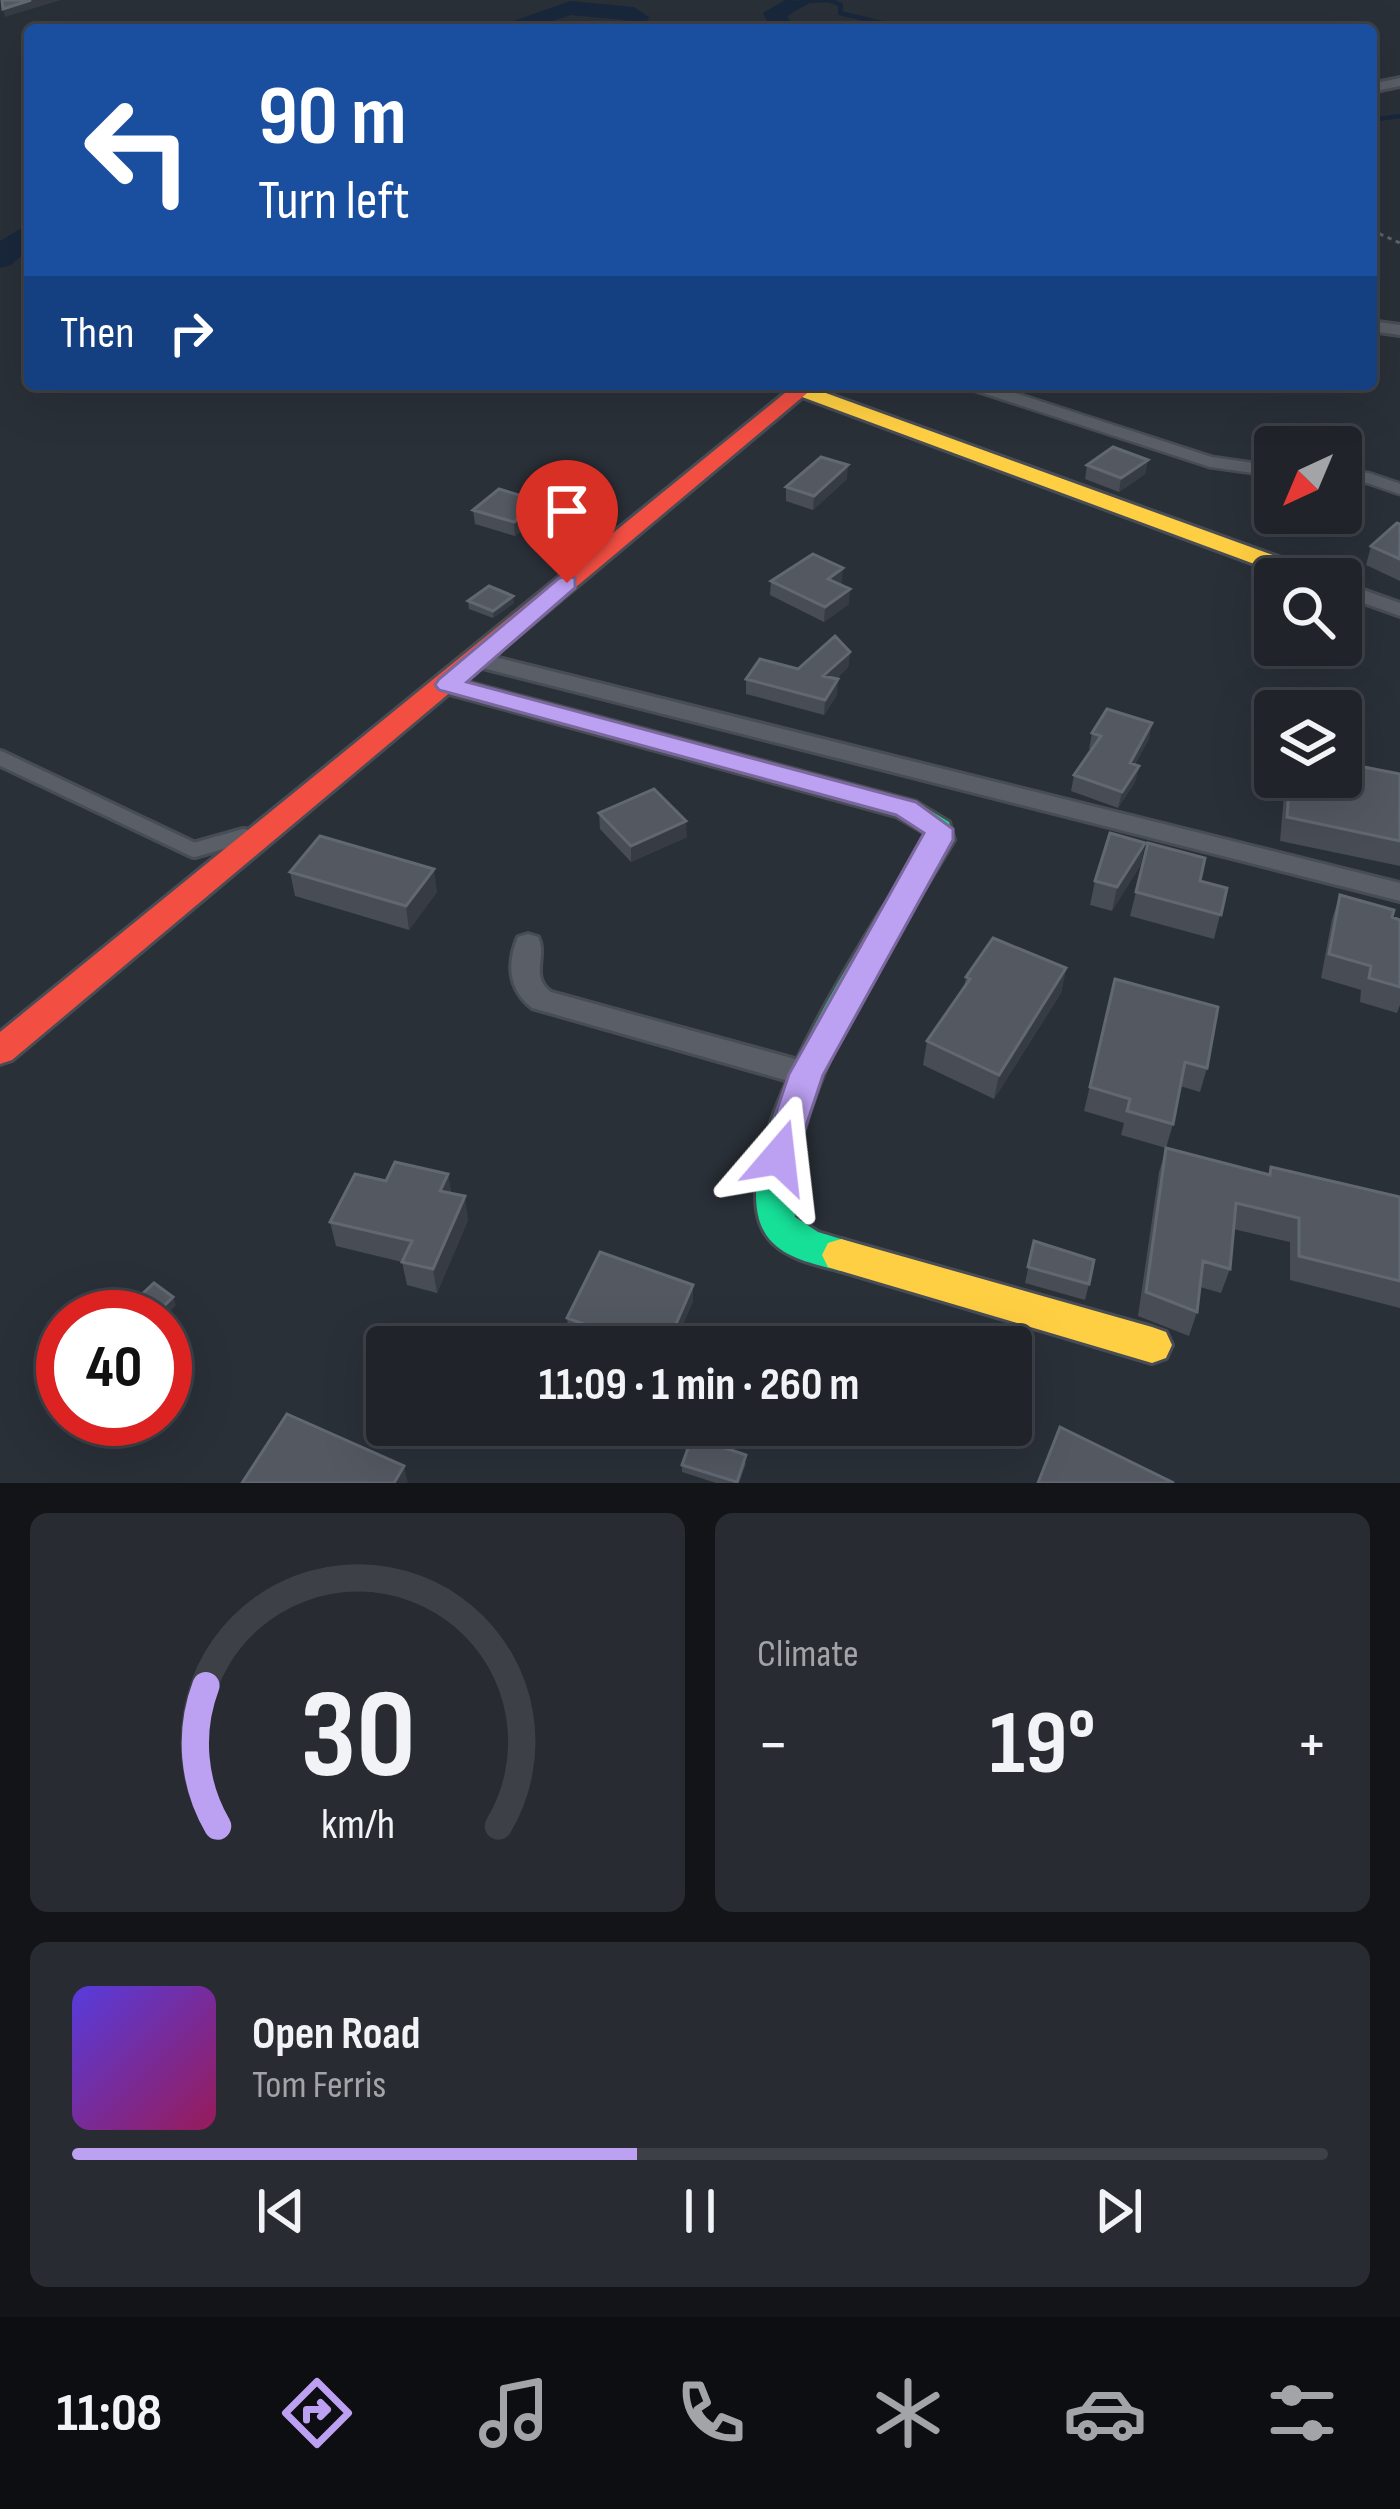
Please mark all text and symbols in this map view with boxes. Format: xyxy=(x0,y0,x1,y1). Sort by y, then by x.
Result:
text: 90 m xyxy=(258,67,407,168)
icon: left xyxy=(60,72,216,228)
text: Turn left xyxy=(258,169,410,234)
icon: right xyxy=(158,300,224,366)
text: Then xyxy=(60,306,134,361)
north arrow xyxy=(1254,426,1362,534)
map controls xyxy=(1254,426,1362,798)
pin xyxy=(516,460,618,583)
icon: arrive xyxy=(534,478,600,544)
button: search xyxy=(1254,558,1362,666)
button: layers xyxy=(1254,690,1362,798)
position arrow xyxy=(716,1094,842,1220)
speed limit sign: 40 xyxy=(36,1290,192,1446)
text: 11:09 · 1 min · 260 m xyxy=(539,1358,859,1413)
text: Climate xyxy=(757,1631,859,1678)
text: 30 xyxy=(300,1663,415,1812)
text: 19° xyxy=(989,1691,1096,1799)
text: − xyxy=(757,1706,789,1785)
text: + xyxy=(1296,1706,1328,1785)
text: km/h xyxy=(320,1798,395,1850)
text: Open Road xyxy=(252,2007,420,2062)
text: Tom Ferris xyxy=(252,2062,386,2109)
icon: previous xyxy=(248,2178,314,2244)
icon: pause xyxy=(667,2178,733,2244)
icon: next xyxy=(1086,2178,1152,2244)
icon: directions xyxy=(275,2371,359,2455)
icon: music xyxy=(472,2371,556,2455)
icon: phone xyxy=(669,2371,753,2455)
icon: climate xyxy=(866,2371,950,2455)
icon: car xyxy=(1063,2371,1147,2455)
icon: filters xyxy=(1260,2371,1344,2455)
text: 11:08 xyxy=(56,2381,162,2446)

